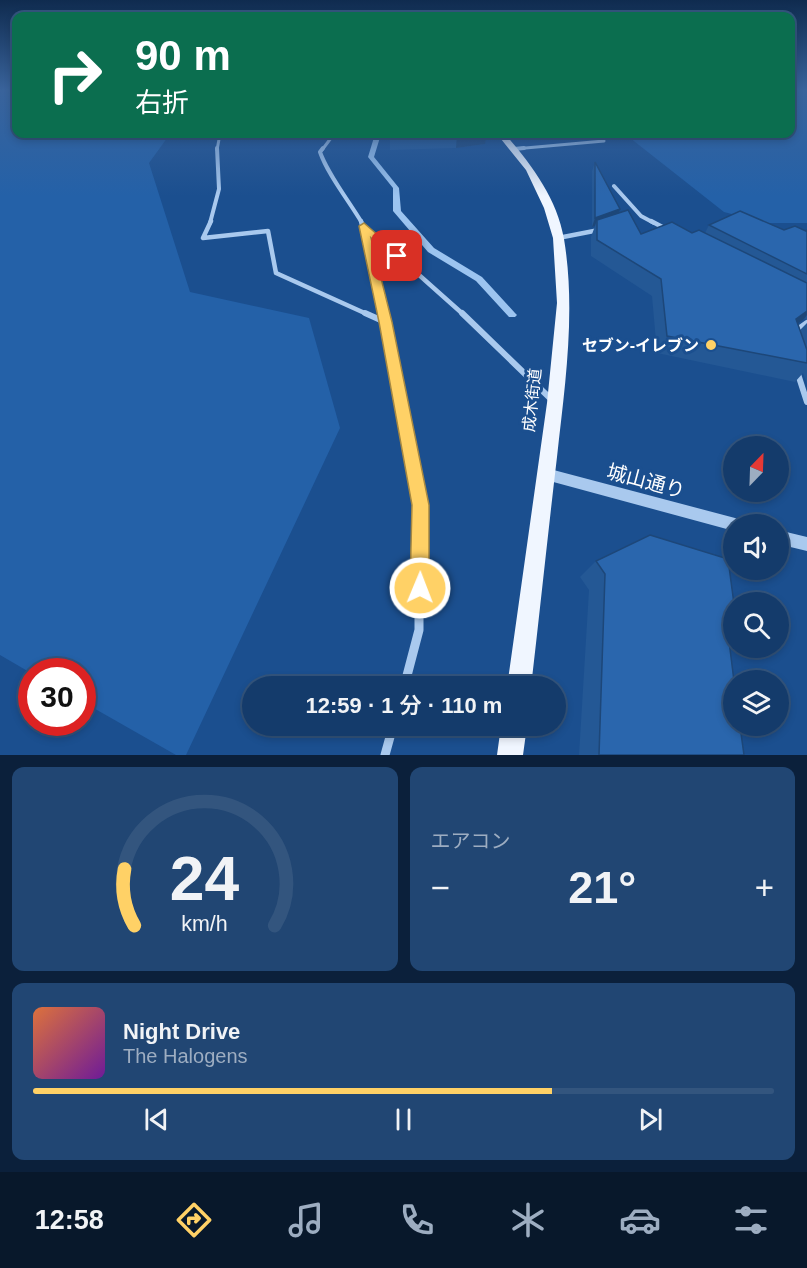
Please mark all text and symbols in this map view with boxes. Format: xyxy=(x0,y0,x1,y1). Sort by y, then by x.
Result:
text: 90 m xyxy=(135,32,231,79)
icon: right xyxy=(36,36,114,114)
text: 右折 xyxy=(135,88,189,118)
pin xyxy=(371,230,422,281)
icon: arrive xyxy=(380,239,413,272)
place label: セブン-イレブン xyxy=(582,337,699,354)
marker: セブン-イレブン xyxy=(704,338,718,352)
street label: 成木街道 xyxy=(520,367,544,433)
north arrow xyxy=(723,436,789,502)
map controls xyxy=(723,436,789,736)
street label: 城山通り xyxy=(605,460,687,502)
button: sound xyxy=(723,514,789,580)
position arrow xyxy=(388,556,452,620)
button: search xyxy=(723,592,789,658)
speed limit sign: 30 xyxy=(18,658,96,736)
button: layers xyxy=(723,670,789,736)
text: 12:59 · 1 分 · 110 m xyxy=(306,693,502,718)
text: エアコン xyxy=(431,830,511,852)
text: 24 xyxy=(170,844,240,913)
text: 21° xyxy=(568,862,636,913)
text: − xyxy=(431,869,450,906)
text: + xyxy=(755,869,774,906)
text: km/h xyxy=(182,912,228,936)
text: Night Drive xyxy=(123,1019,240,1044)
text: The Halogens xyxy=(123,1045,248,1067)
icon: previous xyxy=(140,1103,173,1136)
icon: pause xyxy=(387,1103,420,1136)
icon: next xyxy=(634,1103,667,1136)
icon: directions xyxy=(173,1199,215,1241)
icon: music xyxy=(285,1199,327,1241)
icon: phone xyxy=(396,1199,438,1241)
icon: climate xyxy=(507,1199,549,1241)
icon: car xyxy=(619,1199,661,1241)
icon: filters xyxy=(730,1199,772,1241)
text: 12:58 xyxy=(35,1205,104,1235)

